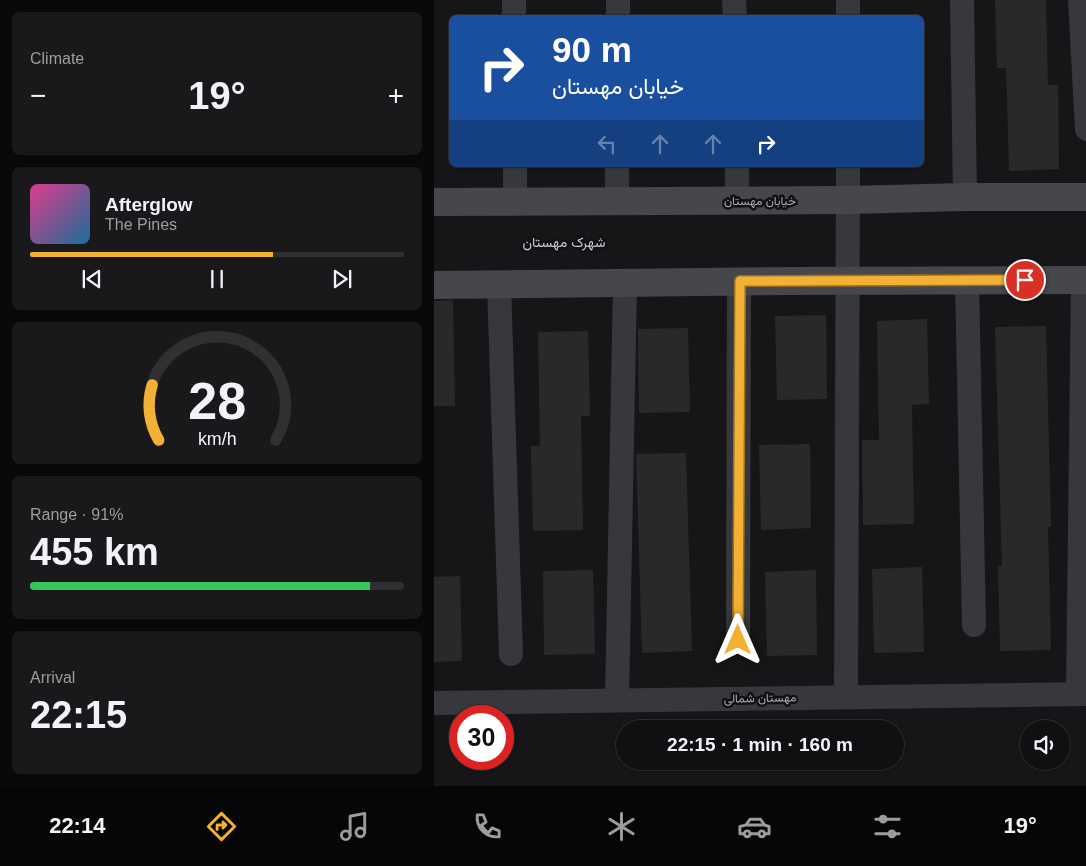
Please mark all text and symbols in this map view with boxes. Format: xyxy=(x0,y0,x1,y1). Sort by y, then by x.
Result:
text: 90 m xyxy=(552,30,632,69)
icon: right xyxy=(469,35,534,100)
text: Climate xyxy=(30,50,84,67)
text: خیابان مهستان xyxy=(552,74,684,99)
text: 19° xyxy=(188,75,246,117)
text: − xyxy=(30,80,46,111)
text: + xyxy=(388,80,404,111)
icon: left xyxy=(593,130,621,158)
icon: ahead xyxy=(646,130,674,158)
icon: ahead xyxy=(699,130,727,158)
icon: right xyxy=(752,130,780,158)
text: Afterglow xyxy=(105,194,193,215)
street label: خیابان مهستان xyxy=(724,194,796,209)
text: The Pines xyxy=(105,216,177,233)
district label: شهرک مهستان xyxy=(522,234,606,251)
pin xyxy=(1004,259,1046,301)
icon: previous xyxy=(78,265,106,293)
icon: pause xyxy=(203,265,231,293)
icon: next xyxy=(328,265,356,293)
icon: arrive xyxy=(1011,266,1039,294)
text: 28 xyxy=(188,372,246,430)
text: km/h xyxy=(198,429,236,449)
text: Range · 91% xyxy=(30,506,123,523)
text: 455 km xyxy=(30,531,159,573)
position arrow xyxy=(711,613,763,665)
text: Arrival xyxy=(30,669,75,686)
street label: مهستان شمالی xyxy=(724,690,796,707)
text: 22:15 xyxy=(30,694,127,736)
speed limit sign: 30 xyxy=(449,705,514,770)
map controls xyxy=(1020,720,1070,770)
button: sound xyxy=(1020,720,1070,770)
text: 22:15 · 1 min · 160 m xyxy=(667,734,853,755)
icon: directions xyxy=(204,809,239,844)
icon: music xyxy=(337,809,372,844)
icon: phone xyxy=(470,809,505,844)
icon: climate xyxy=(604,809,639,844)
icon: car xyxy=(737,809,772,844)
icon: filters xyxy=(870,809,905,844)
text: 22:14 xyxy=(49,813,105,838)
text: 19° xyxy=(1004,813,1037,838)

